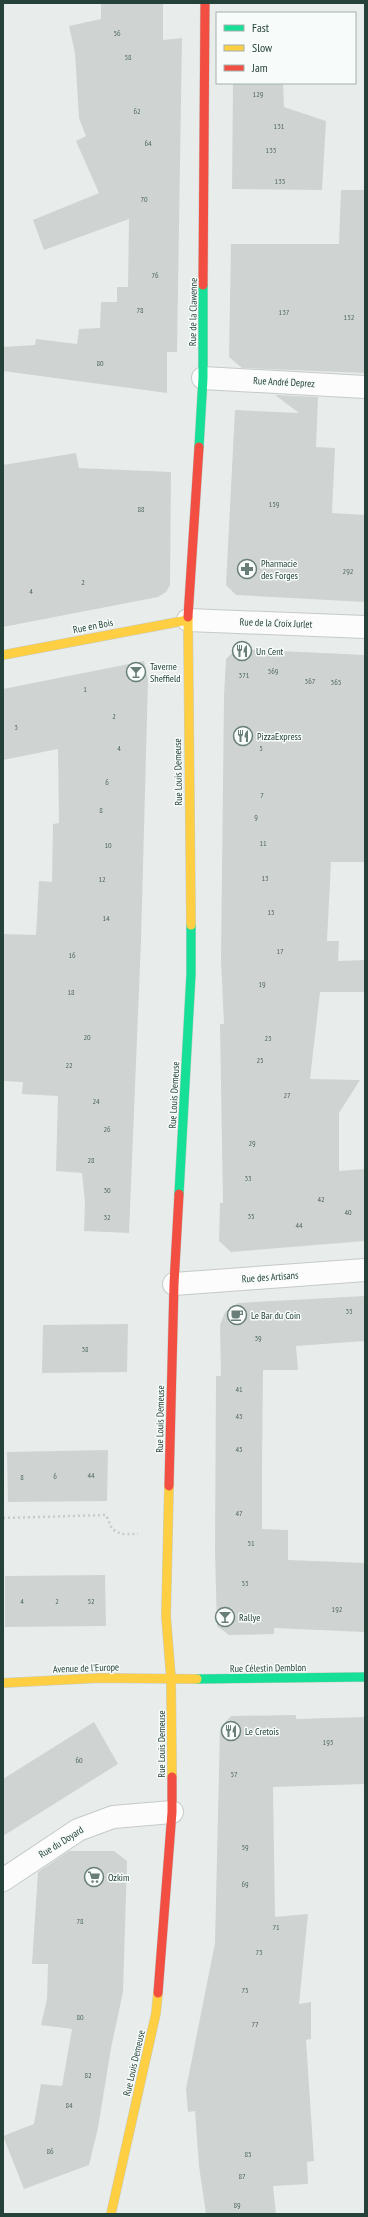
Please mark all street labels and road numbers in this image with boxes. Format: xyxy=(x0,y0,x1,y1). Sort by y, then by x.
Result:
street label: Rue de la Clawenne xyxy=(186,278,200,346)
street label: Rue André Deprez xyxy=(253,374,316,390)
street label: Rue de la Croix Jurlet xyxy=(239,615,313,631)
street label: Rue en Bois xyxy=(72,616,115,636)
street label: Rue Louis Demeuse xyxy=(171,738,185,806)
street label: Rue Louis Demeuse xyxy=(166,1061,182,1129)
street label: Rue des Artisans xyxy=(241,1268,299,1285)
street label: Rue Louis Demeuse xyxy=(153,1385,167,1453)
street label: Avenue de l'Europe xyxy=(53,1660,119,1676)
street label: Rue Célestin Demblon xyxy=(230,1661,306,1675)
street label: Rue Louis Demeuse xyxy=(155,1710,168,1778)
street label: Rue du Doyard xyxy=(36,1823,86,1861)
street label: Rue Louis Demeuse xyxy=(120,2029,148,2097)

